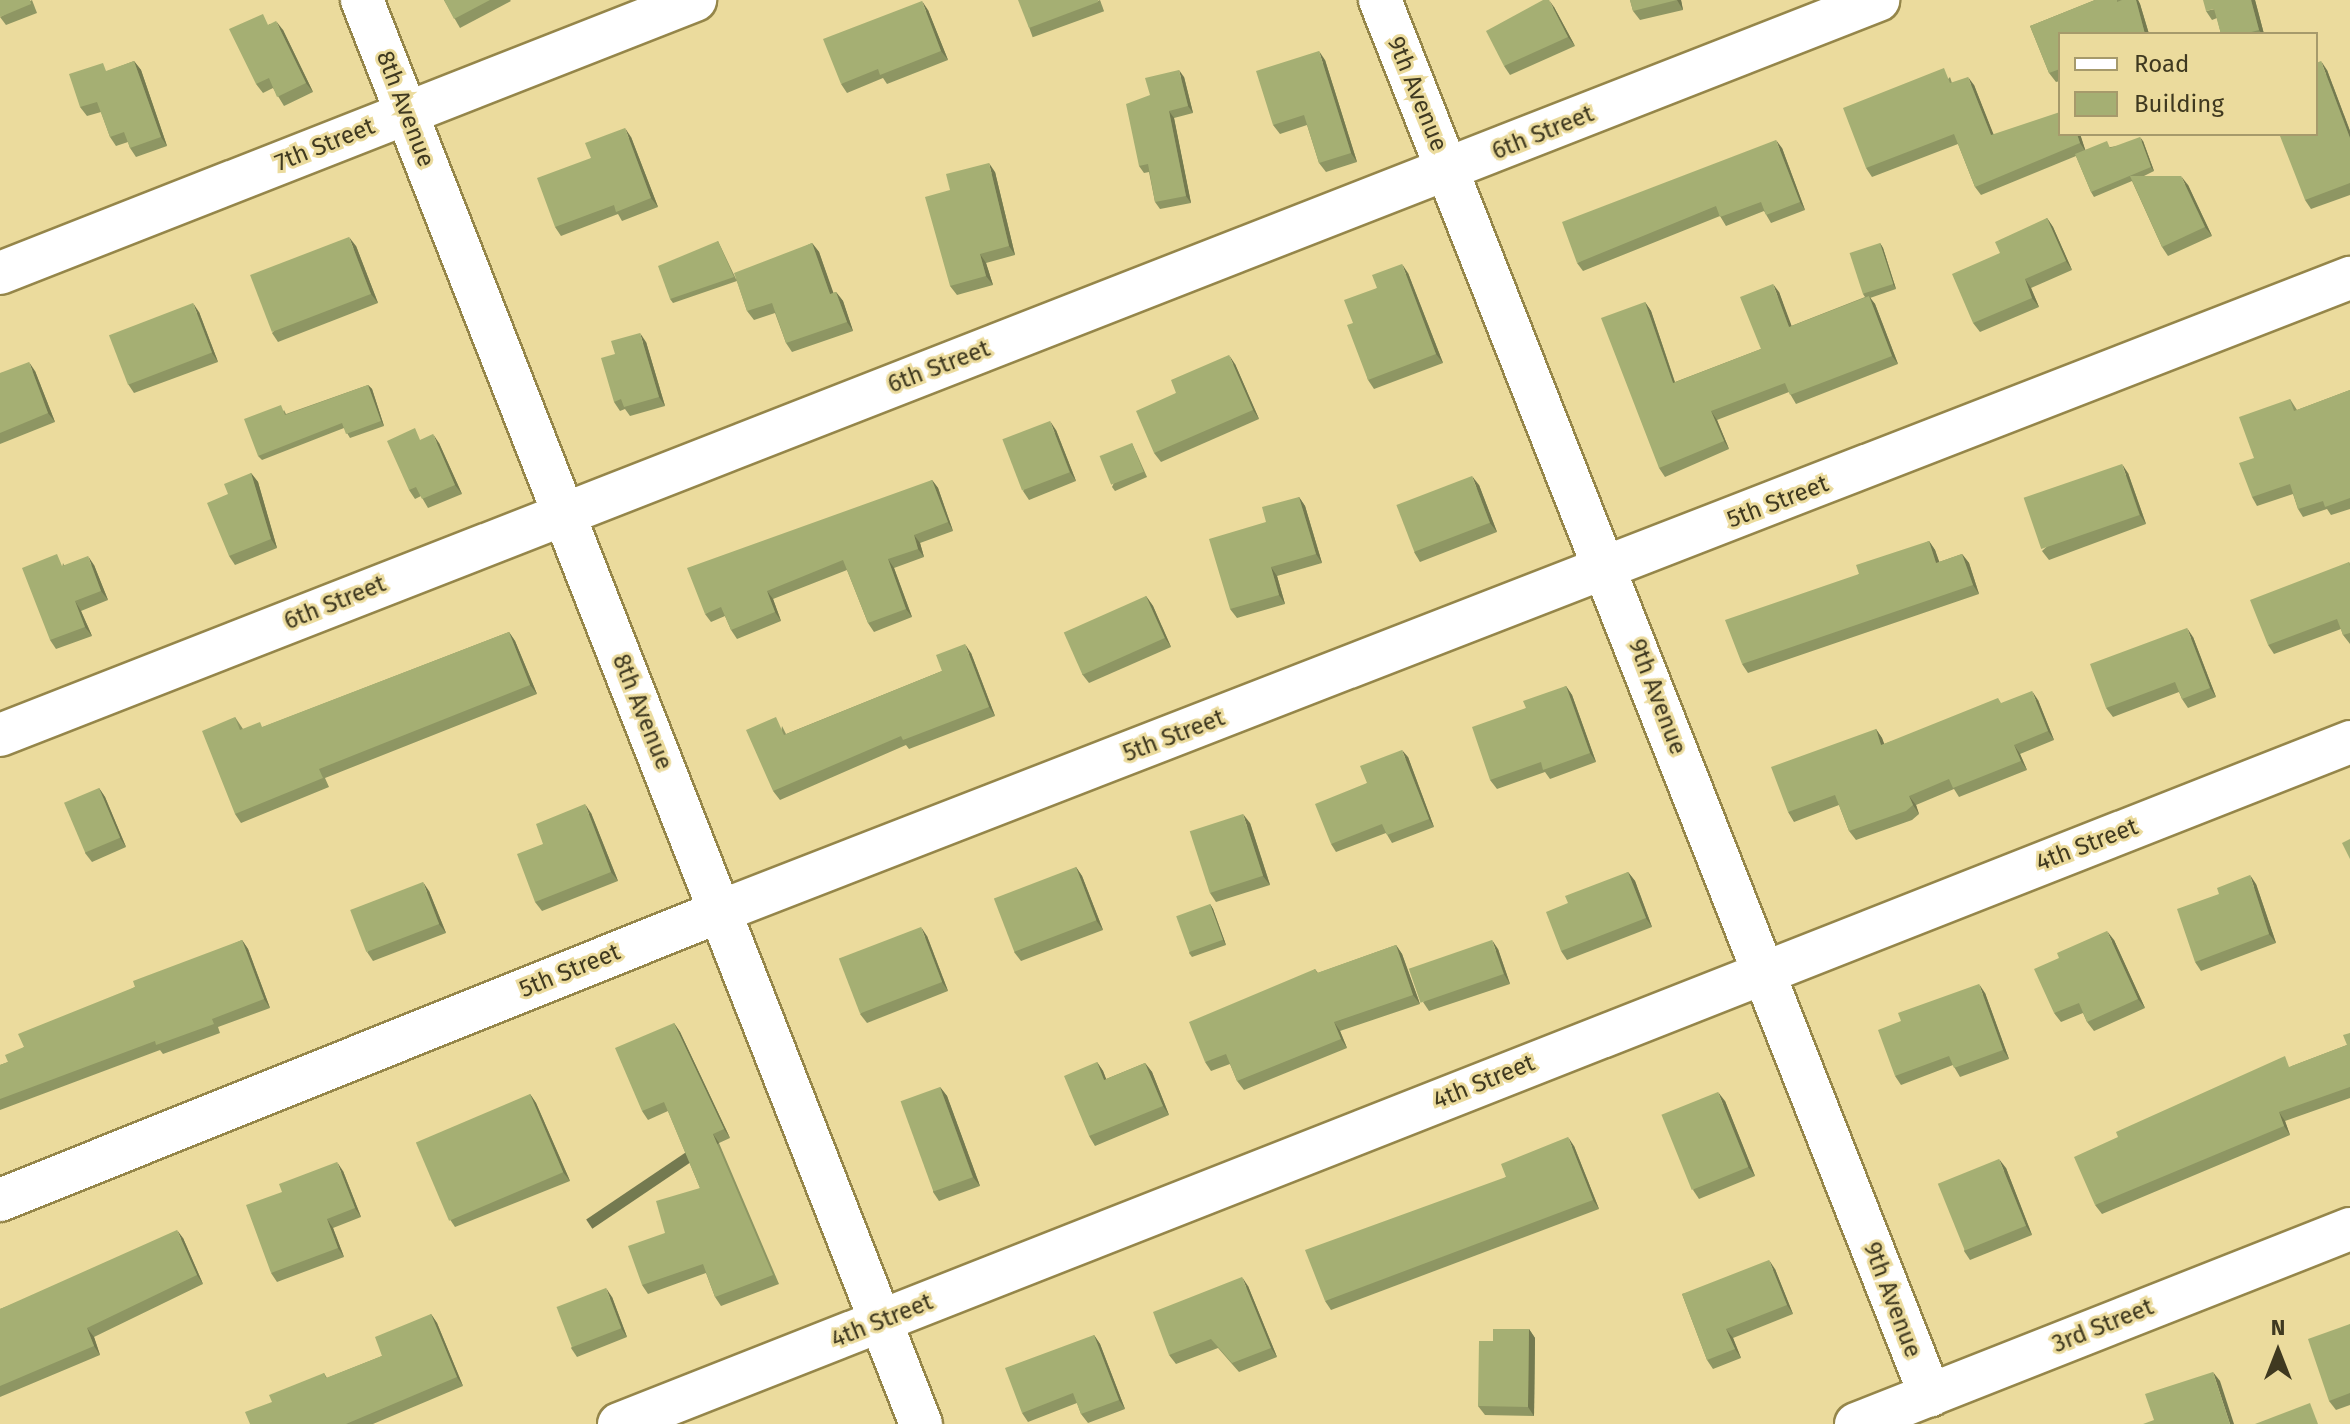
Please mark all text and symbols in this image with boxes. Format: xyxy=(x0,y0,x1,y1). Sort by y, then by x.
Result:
street label: 9th Avenue xyxy=(1381,32,1453,156)
legend xyxy=(2058,32,2318,136)
street label: 8th Avenue xyxy=(370,47,440,171)
text: Road xyxy=(2134,50,2189,78)
text: Building xyxy=(2134,90,2224,118)
street label: 6th Street xyxy=(1488,100,1598,166)
street label: 7th Street xyxy=(271,112,379,178)
street label: 6th Street xyxy=(884,334,994,400)
street label: 5th Street xyxy=(1723,470,1833,534)
street label: 6th Street xyxy=(280,570,390,636)
street label: 9th Avenue xyxy=(1622,635,1692,759)
street label: 8th Avenue xyxy=(606,650,678,774)
street label: 5th Street xyxy=(1119,704,1229,768)
street label: 4th Street xyxy=(2032,812,2142,878)
street label: 5th Street xyxy=(515,938,625,1004)
street label: 4th Street xyxy=(1429,1049,1539,1115)
street label: 9th Avenue xyxy=(1857,1238,1927,1362)
street label: 4th Street xyxy=(827,1288,937,1354)
street label: 3rd Street xyxy=(2048,1293,2158,1359)
north arrow xyxy=(2238,1312,2318,1392)
text: N xyxy=(2271,1314,2285,1341)

